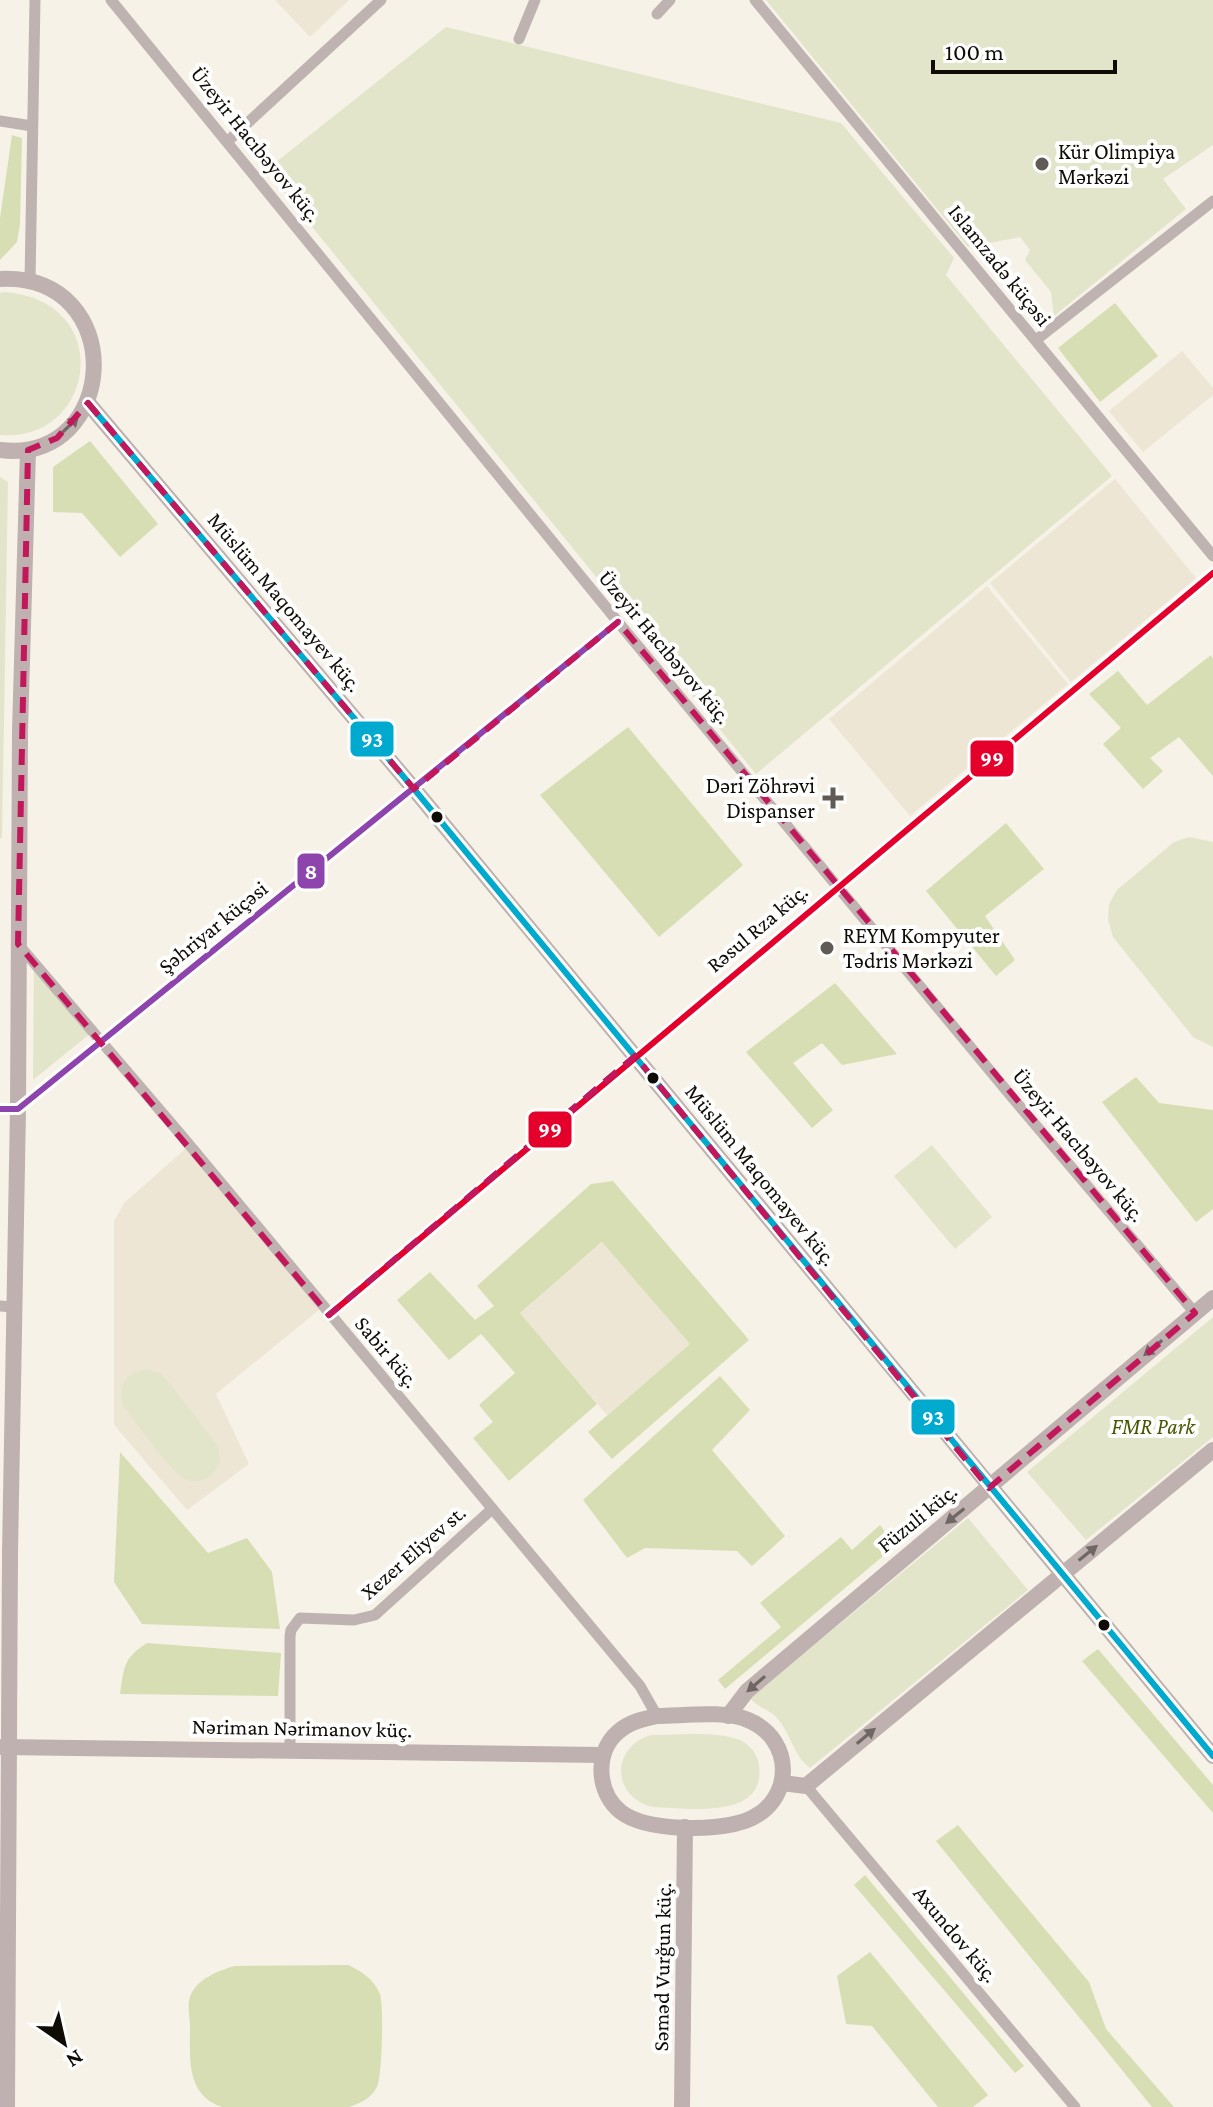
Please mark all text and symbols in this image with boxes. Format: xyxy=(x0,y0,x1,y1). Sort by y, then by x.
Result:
scale bar xyxy=(933,24,1115,74)
text: 100 m xyxy=(945,38,1004,65)
street label: Üzeyir Hacıbəyov küç. xyxy=(186,61,326,227)
place label: Kür Olimpiya Mərkəzi xyxy=(1058,139,1175,189)
marker: Kür Olimpiya Mərkəzi xyxy=(1033,155,1051,173)
street label: Islamzadə küçəsi xyxy=(943,199,1057,331)
one-way arrow xyxy=(60,416,79,435)
street label: Müslüm Maqomayev küç. xyxy=(203,507,367,697)
street label: Üzeyir Hacıbəyov küç. xyxy=(593,565,737,729)
line badge: 93 xyxy=(349,720,395,758)
text: 93 xyxy=(361,727,383,752)
line badge: 99 xyxy=(969,739,1015,778)
text: 99 xyxy=(980,746,1004,771)
place label: Dəri Zöhrəvi Dispanser xyxy=(706,773,815,823)
marker: Dəri Zöhrəvi Dispanser xyxy=(822,787,844,809)
unlabelled marker xyxy=(429,809,445,825)
line badge: 8 xyxy=(296,852,326,890)
text: 8 xyxy=(305,859,317,884)
street label: Şəhriyar küçəsi xyxy=(154,875,273,979)
street label: Rəsul Rza küç. xyxy=(702,879,812,977)
place label: REYM Kompyuter Tədris Mərkəzi xyxy=(843,923,1000,973)
marker: REYM Kompyuter Tədris Mərkəzi xyxy=(818,939,836,957)
street label: Üzeyir Hacıbəyov küç. xyxy=(1007,1063,1151,1227)
unlabelled marker xyxy=(645,1070,661,1086)
street label: Müslüm Maqomayev küç. xyxy=(680,1079,842,1271)
line badge: 99 xyxy=(527,1110,573,1149)
text: 99 xyxy=(538,1117,562,1142)
street label: Sabir küç. xyxy=(350,1311,424,1393)
one-way arrow xyxy=(1144,1339,1164,1356)
line badge: 93 xyxy=(910,1398,956,1436)
text: 93 xyxy=(922,1405,944,1430)
park label: FMR Park xyxy=(1111,1414,1196,1439)
street label: Füzuli küç. xyxy=(872,1478,962,1558)
street label: Xezer Eliyev st. xyxy=(355,1500,471,1604)
one-way arrow xyxy=(945,1507,965,1524)
one-way arrow xyxy=(1078,1545,1098,1562)
unlabelled marker xyxy=(1096,1617,1112,1633)
one-way arrow xyxy=(747,1675,767,1692)
street label: Nəriman Nərimanov küç. xyxy=(192,1714,412,1742)
one-way arrow xyxy=(856,1728,876,1745)
street label: Axundov küç. xyxy=(908,1881,1004,1987)
street label: Səməd Vurğun küç. xyxy=(648,1882,676,2052)
north arrow xyxy=(24,2003,104,2083)
text: N xyxy=(62,2045,88,2074)

